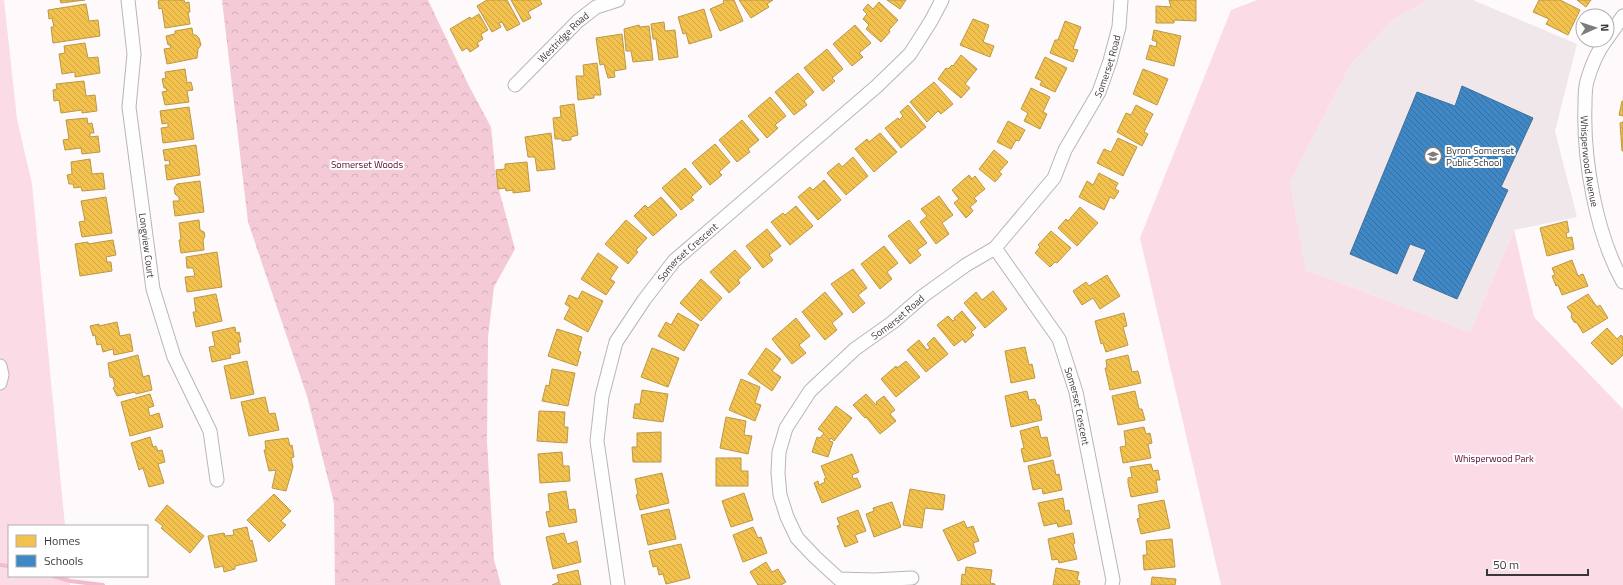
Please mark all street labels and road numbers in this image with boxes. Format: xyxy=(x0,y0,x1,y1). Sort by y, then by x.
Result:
street label: Westridge Road xyxy=(534,8,592,66)
street label: Somerset Road xyxy=(1090,33,1124,100)
street label: Whisperwood Avenue xyxy=(1577,115,1603,208)
street label: Longview Court xyxy=(136,212,159,279)
street label: Somerset Crescent xyxy=(653,219,721,285)
street label: Somerset Road xyxy=(868,291,927,343)
street label: Somerset Crescent xyxy=(1061,365,1094,447)

